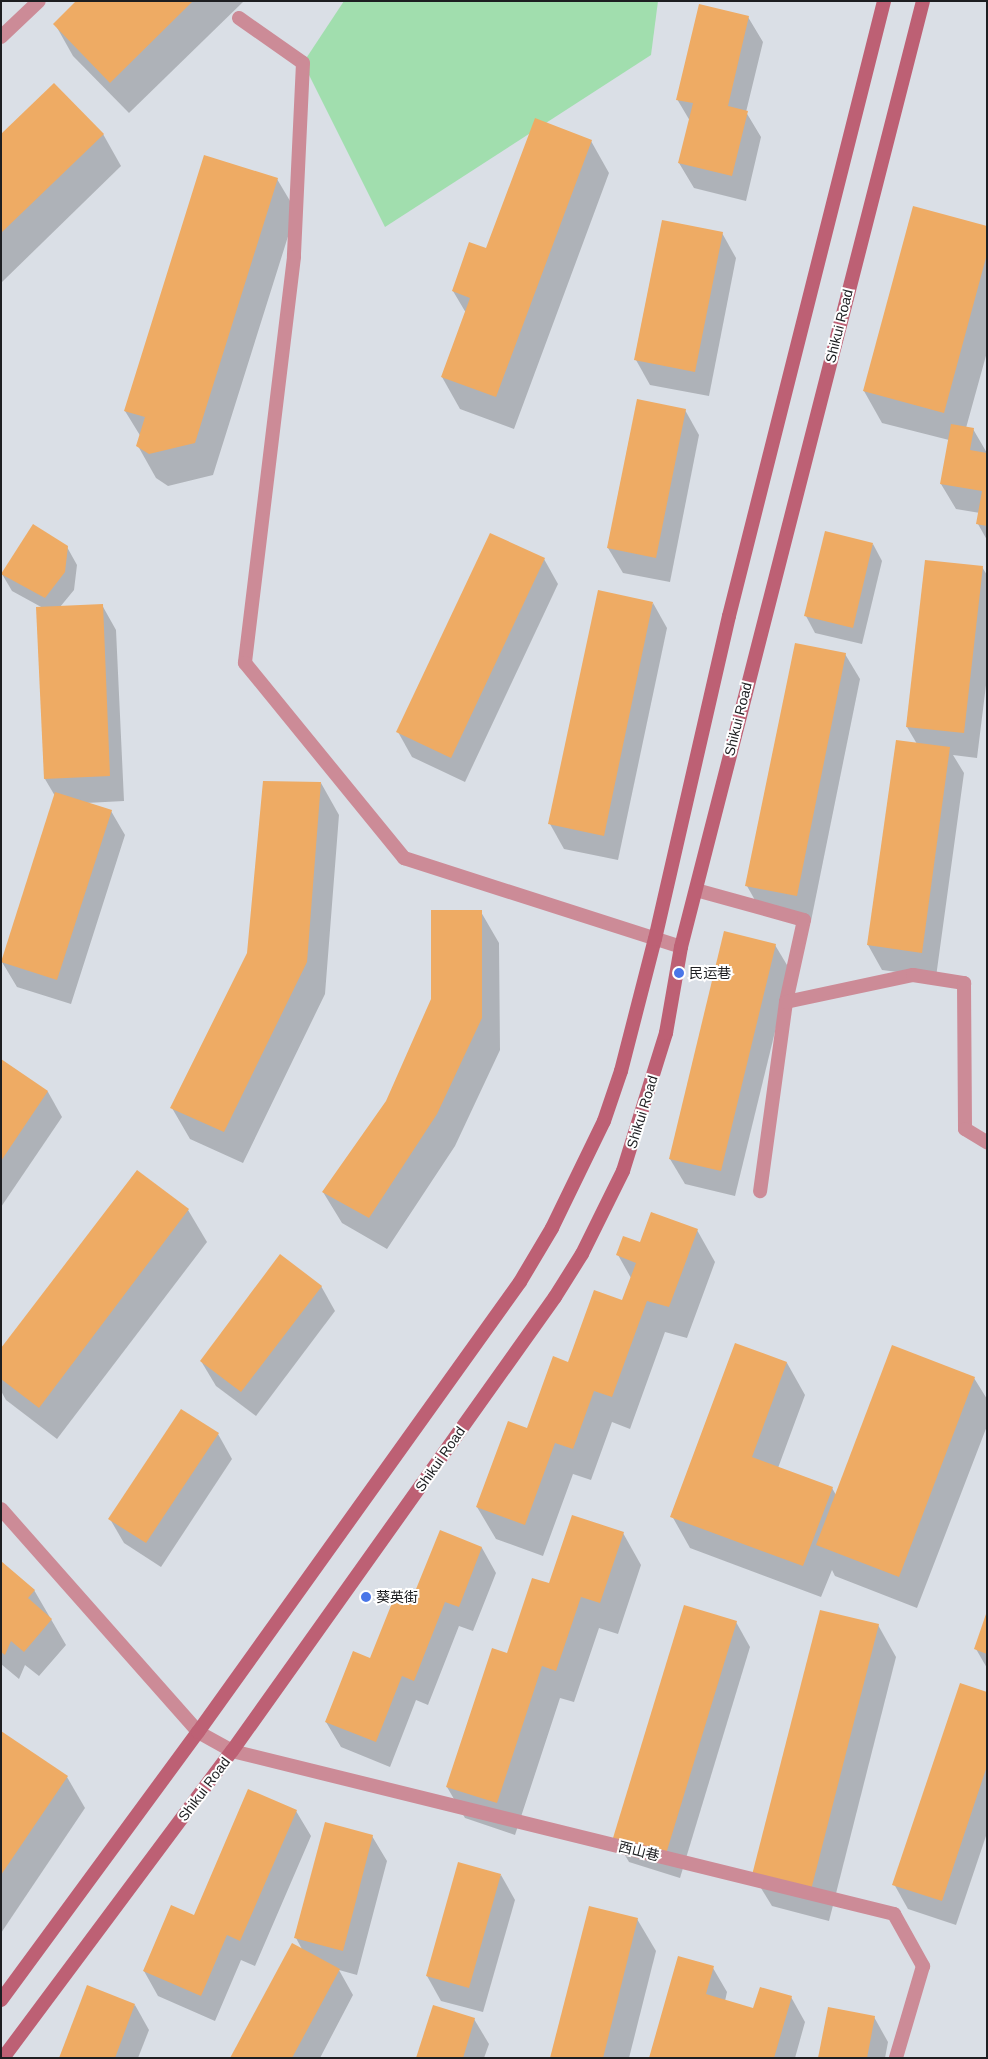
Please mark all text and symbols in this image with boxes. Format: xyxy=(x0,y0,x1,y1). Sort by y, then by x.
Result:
street label: Shikui Road xyxy=(822,287,856,365)
street label: Shikui Road xyxy=(721,680,755,758)
place label: 民运巷 xyxy=(689,965,731,981)
marker: 民运巷 xyxy=(673,967,685,979)
street label: Shikui Road xyxy=(623,1073,661,1151)
street label: Shikui Road xyxy=(411,1423,469,1495)
place label: 葵英街 xyxy=(376,1589,418,1605)
marker: 葵英街 xyxy=(360,1591,372,1603)
street label: Shikui Road xyxy=(175,1754,233,1824)
street label: 西山巷 xyxy=(617,1838,661,1864)

